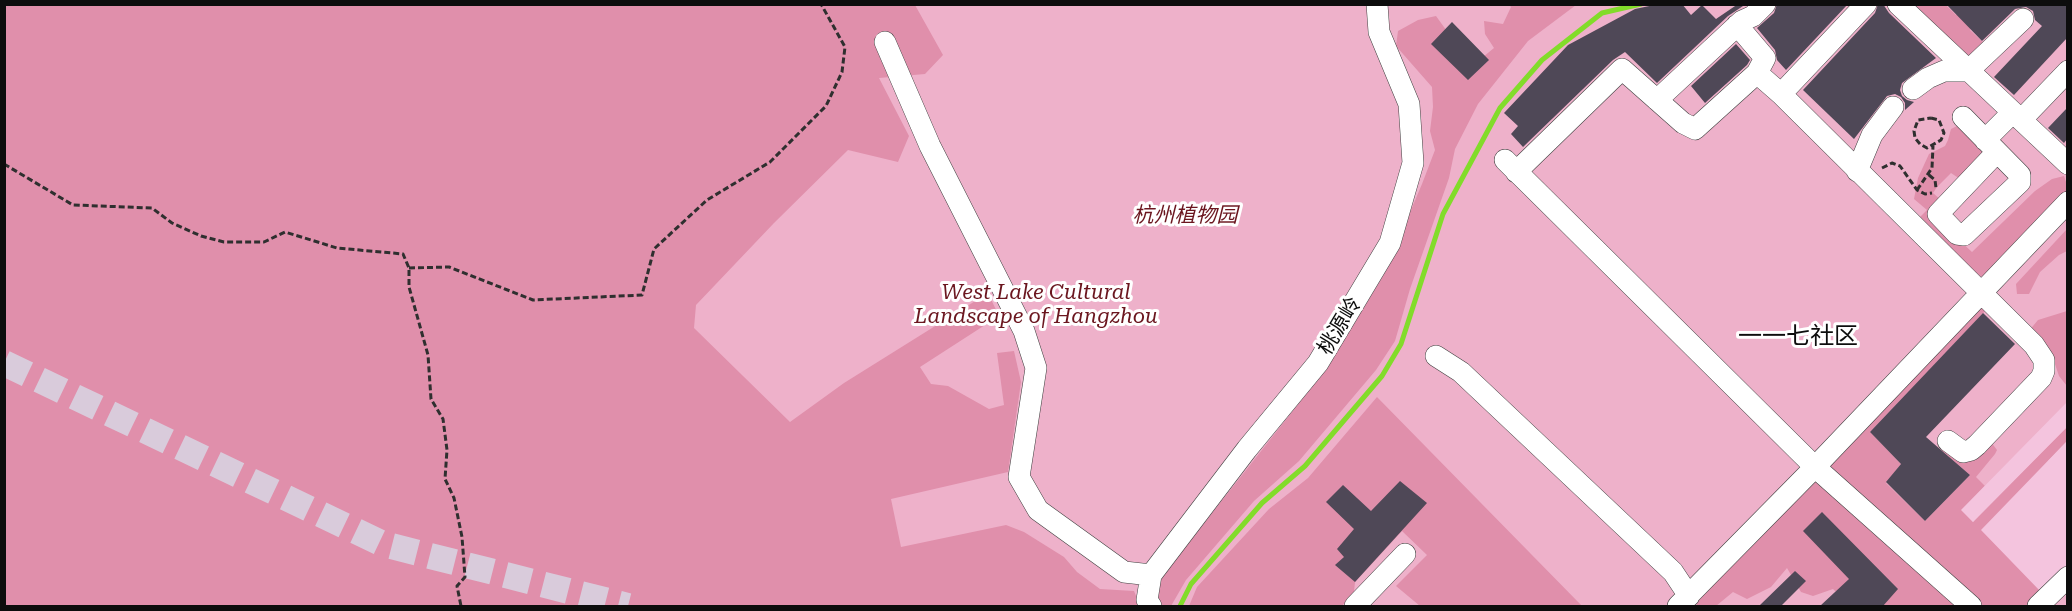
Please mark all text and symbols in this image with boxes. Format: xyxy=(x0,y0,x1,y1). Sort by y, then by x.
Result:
park label: 杭州植物园 xyxy=(1133,203,1237,229)
park label: West Lake Cultural Landscape of Hangzhou xyxy=(914,280,1158,330)
street label: 桃源岭 xyxy=(1313,293,1367,359)
district label: 一一七社区 xyxy=(1738,323,1858,351)

